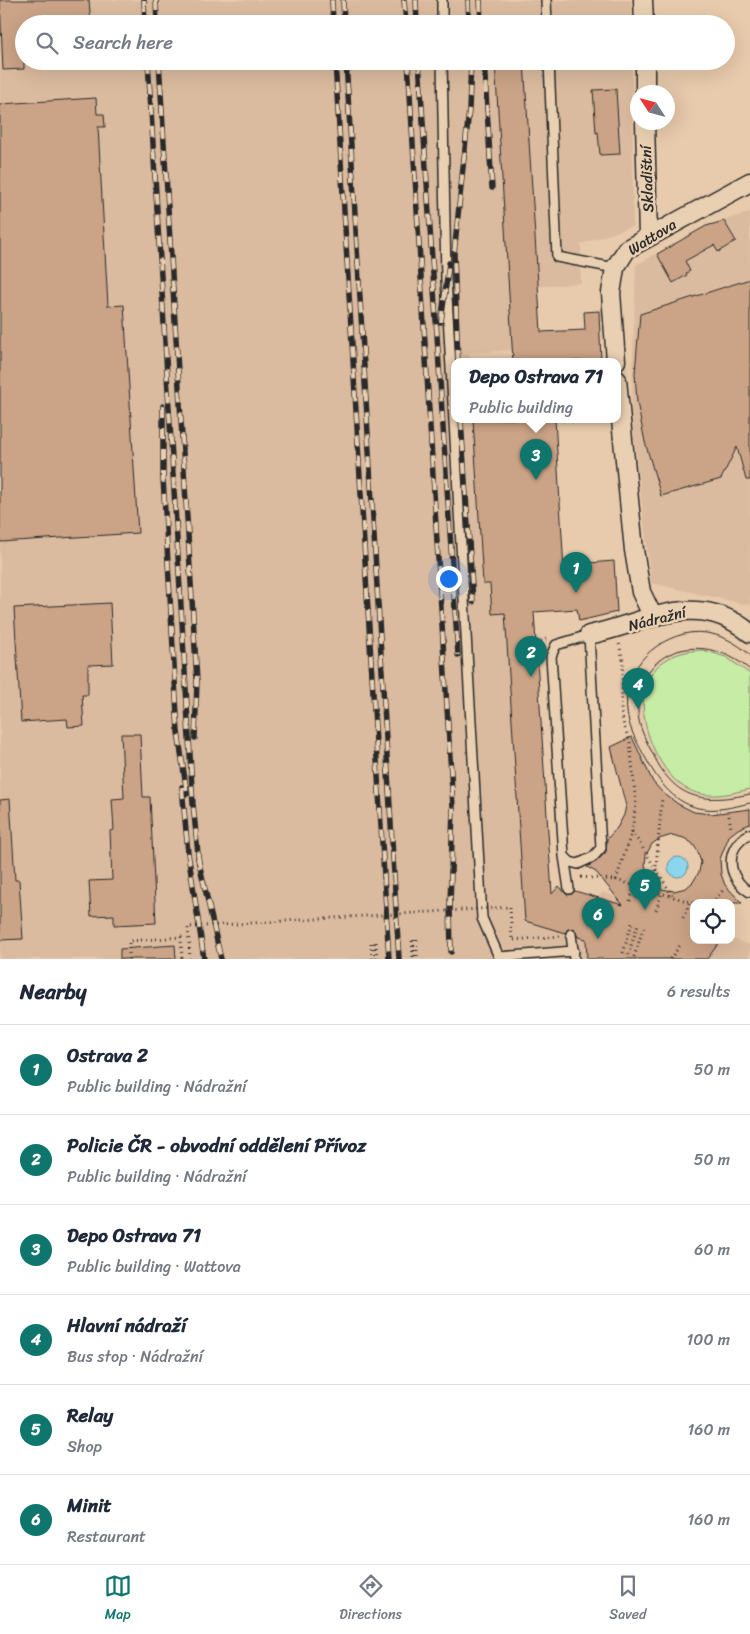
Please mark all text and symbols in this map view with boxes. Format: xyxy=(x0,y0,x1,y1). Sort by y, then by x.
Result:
search box xyxy=(15,15,735,70)
text: Search here xyxy=(73,26,173,59)
icon: search xyxy=(33,29,61,57)
north arrow xyxy=(630,85,675,130)
street label: Skladištní xyxy=(633,143,661,213)
street label: Wattova xyxy=(622,212,682,262)
popup xyxy=(451,358,621,423)
text: Depo Ostrava 71 xyxy=(469,360,603,393)
text: Public building xyxy=(469,393,573,422)
pin: 3 xyxy=(520,439,552,480)
pin: 1 xyxy=(560,552,592,593)
your location xyxy=(436,566,462,592)
street label: Nádražní xyxy=(625,599,691,639)
pin: 2 xyxy=(515,636,547,677)
pin: 4 xyxy=(622,668,654,709)
pin: 5 xyxy=(629,869,661,910)
pin: 6 xyxy=(582,898,614,939)
map controls xyxy=(690,899,735,944)
button: locate xyxy=(690,899,735,944)
text: Nearby xyxy=(20,973,86,1011)
text: 6 results xyxy=(667,977,730,1006)
text: Ostrava 2 xyxy=(67,1039,148,1072)
text: 1 xyxy=(33,1055,39,1084)
text: 50 m xyxy=(694,1055,730,1084)
text: Public building · Nádražní xyxy=(67,1072,247,1101)
text: Policie ČR - obvodní oddělení Přívoz xyxy=(67,1129,366,1162)
text: 2 xyxy=(31,1145,41,1174)
text: 50 m xyxy=(694,1145,730,1174)
text: Public building · Nádražní xyxy=(67,1162,247,1191)
text: Depo Ostrava 71 xyxy=(67,1219,201,1252)
text: 3 xyxy=(32,1235,40,1264)
text: 60 m xyxy=(694,1235,730,1264)
text: Public building · Wattova xyxy=(67,1252,241,1281)
text: Hlavní nádraží xyxy=(67,1309,186,1342)
text: 4 xyxy=(31,1325,41,1354)
text: 100 m xyxy=(686,1325,730,1354)
text: Bus stop · Nádražní xyxy=(67,1342,203,1371)
text: Relay xyxy=(67,1399,113,1432)
text: 5 xyxy=(31,1415,41,1444)
text: 160 m xyxy=(687,1415,730,1444)
text: Shop xyxy=(67,1432,102,1461)
text: Minit xyxy=(67,1489,112,1522)
text: 6 xyxy=(31,1505,41,1534)
text: 160 m xyxy=(687,1505,730,1534)
text: Restaurant xyxy=(67,1522,146,1551)
tab: Map xyxy=(104,1572,132,1627)
tab: Directions xyxy=(339,1572,402,1627)
tab: Saved xyxy=(609,1572,646,1627)

